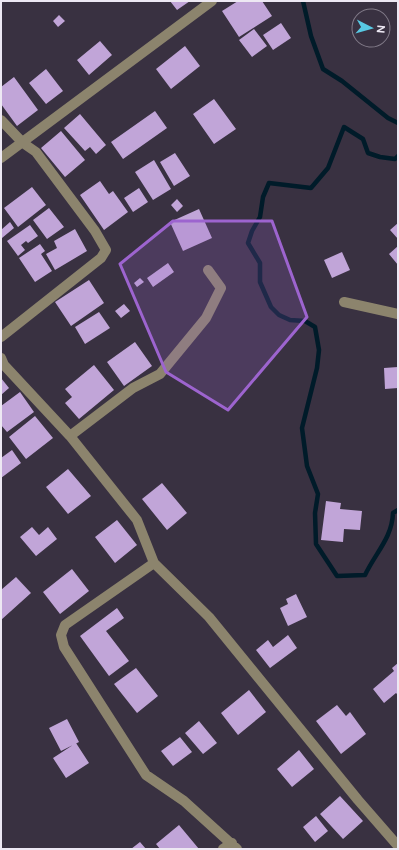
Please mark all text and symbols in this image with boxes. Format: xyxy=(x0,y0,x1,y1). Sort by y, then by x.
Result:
north arrow xyxy=(351,8,391,48)
text: N xyxy=(374,24,388,34)

